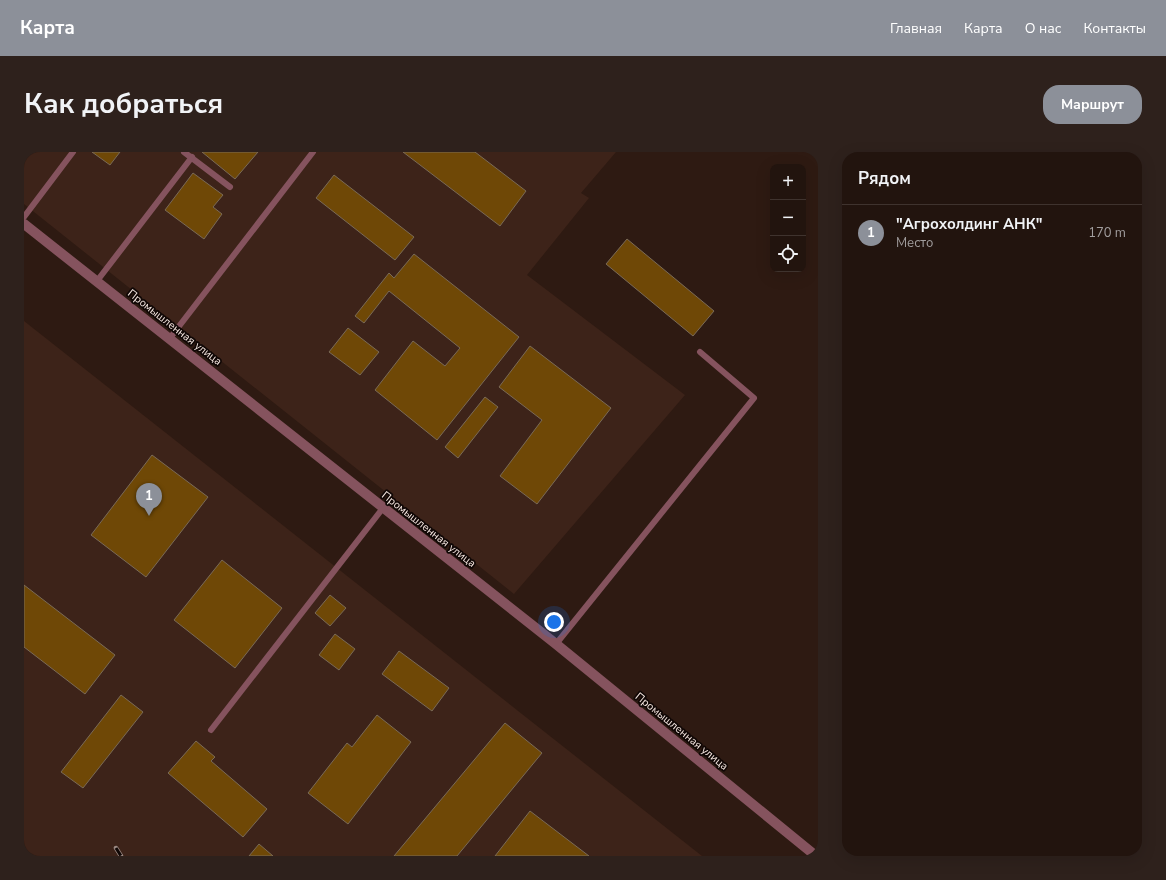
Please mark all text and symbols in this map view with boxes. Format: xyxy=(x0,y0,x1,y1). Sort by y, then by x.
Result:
text: Карта xyxy=(20,15,75,41)
text: Главная xyxy=(890,19,942,38)
text: Карта xyxy=(964,19,1003,38)
text: О нас xyxy=(1025,19,1061,38)
text: Контакты xyxy=(1083,19,1146,38)
text: Как добраться xyxy=(24,85,223,123)
button: Маршрут xyxy=(1043,85,1142,124)
map controls xyxy=(770,164,806,272)
button: + xyxy=(770,164,806,200)
text: Рядом xyxy=(858,167,911,190)
button: − xyxy=(770,200,806,236)
text: "Агрохолдинг АНК" xyxy=(896,214,1042,234)
text: 1 xyxy=(867,224,875,242)
text: 170 m xyxy=(1088,224,1126,242)
text: Место xyxy=(896,234,933,252)
button: locate xyxy=(770,236,806,272)
street label: Промышленная улица xyxy=(124,286,225,369)
pin: 1 xyxy=(136,483,162,516)
street label: Промышленная улица xyxy=(378,488,479,571)
your location xyxy=(544,612,564,632)
street label: Промышленная улица xyxy=(632,689,731,774)

